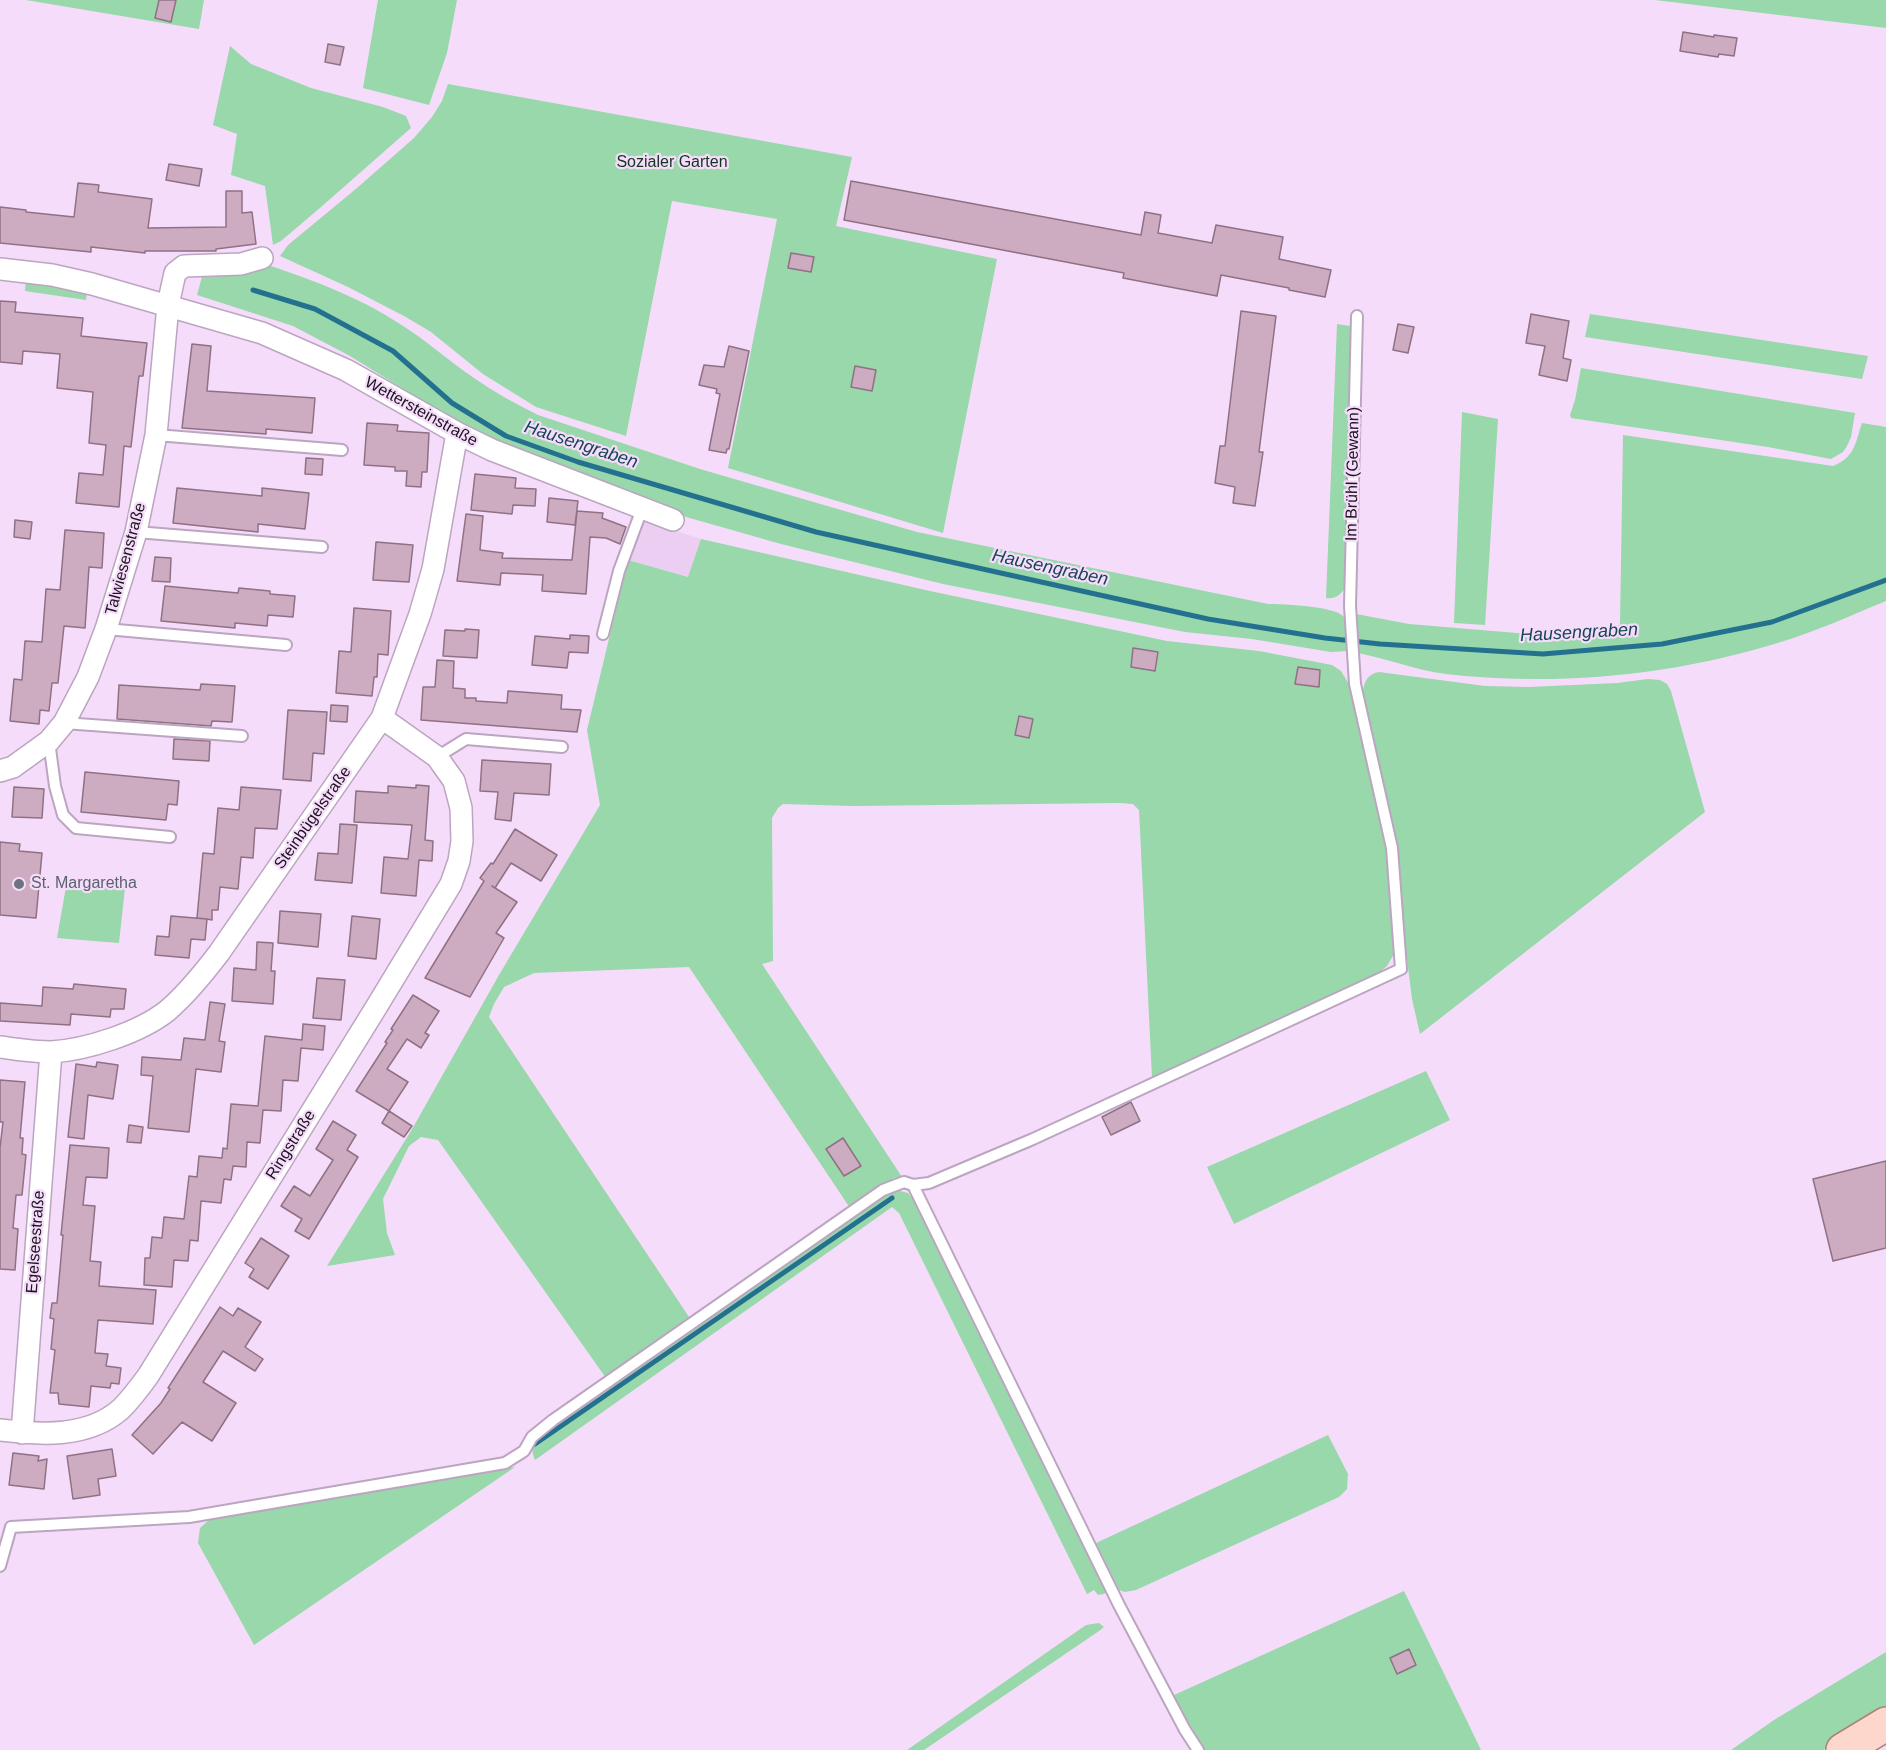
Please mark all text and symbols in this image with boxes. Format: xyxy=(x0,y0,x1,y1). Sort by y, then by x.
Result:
park label: Sozialer Garten xyxy=(616,153,728,173)
street label: Wettersteinstraße xyxy=(361,373,481,451)
street label: Im Brühl (Gewann) xyxy=(1342,407,1364,541)
water label: Hausengraben xyxy=(522,416,640,474)
street label: Talwiesenstraße xyxy=(102,501,150,617)
water label: Hausengraben xyxy=(990,545,1110,591)
water label: Hausengraben xyxy=(1519,619,1639,647)
street label: Steinbügelstraße xyxy=(270,763,356,873)
place label: St. Margaretha xyxy=(31,874,137,894)
marker: St. Margaretha xyxy=(12,877,26,891)
street label: Ringstraße xyxy=(262,1107,320,1183)
street label: Egelseestraße xyxy=(23,1190,49,1294)

